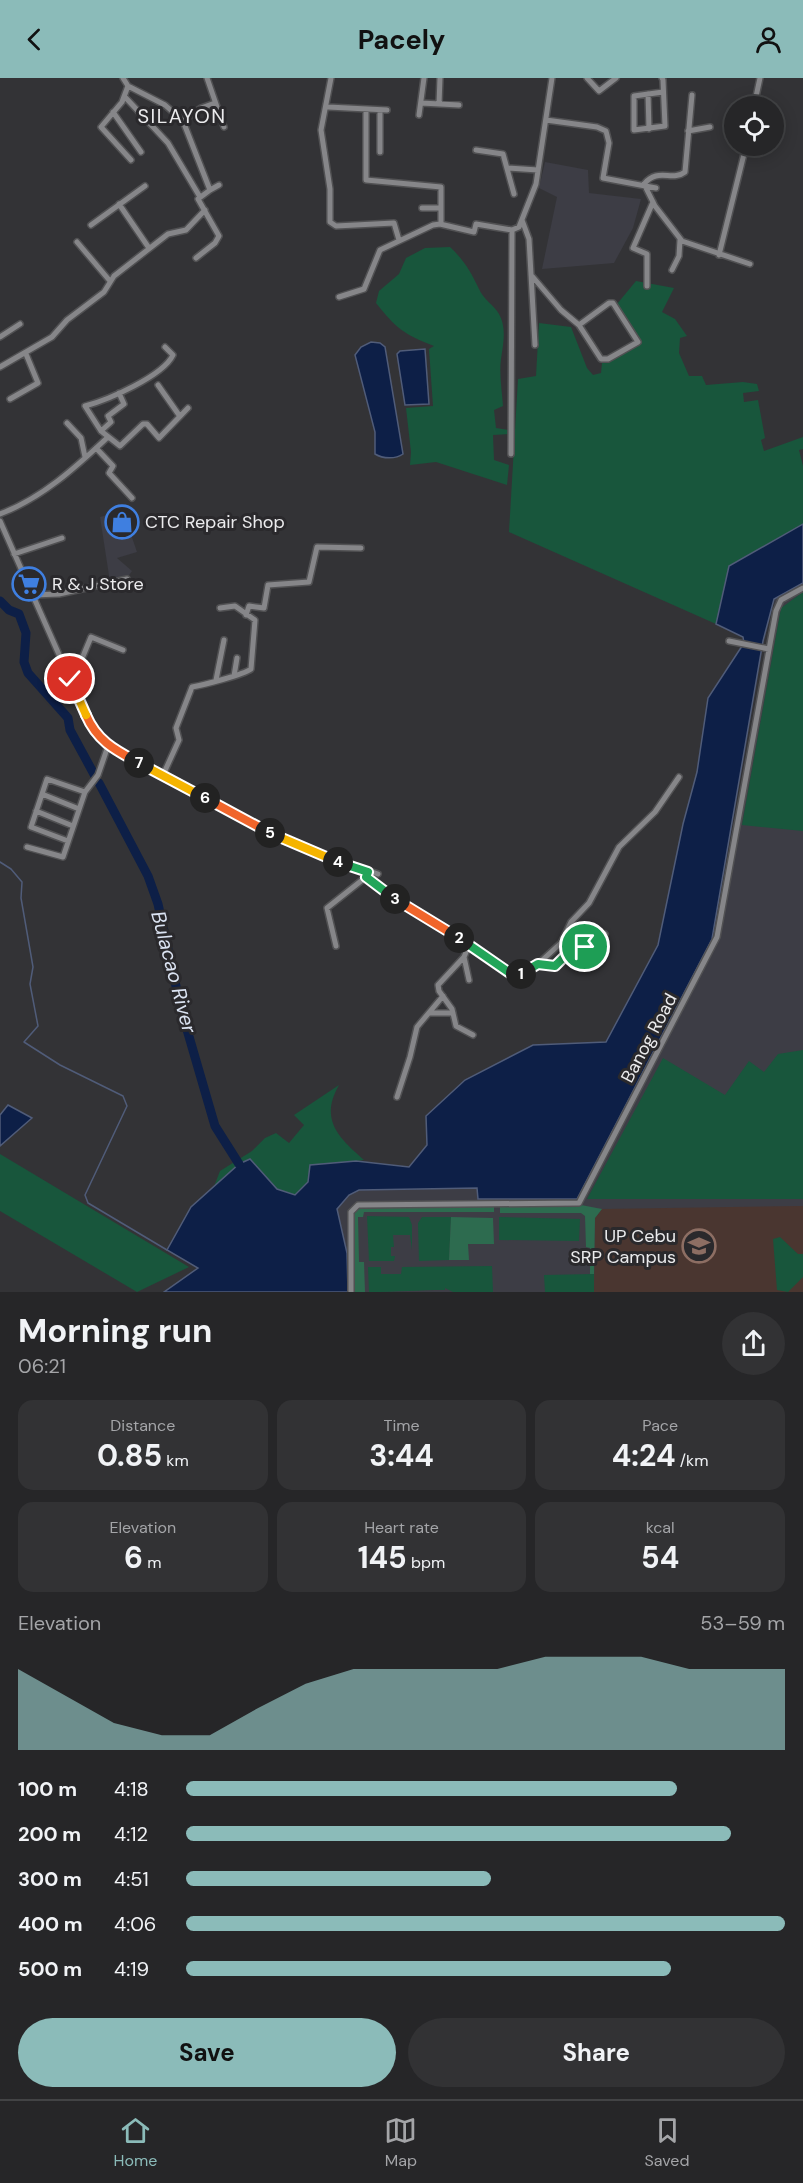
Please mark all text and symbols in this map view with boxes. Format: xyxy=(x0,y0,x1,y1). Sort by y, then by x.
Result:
text: Pacely xyxy=(358,22,445,57)
icon: back xyxy=(18,23,51,56)
icon: person xyxy=(752,23,785,56)
map controls xyxy=(724,96,784,156)
button: locate xyxy=(724,96,784,156)
district label: SILAYON xyxy=(137,103,227,129)
shop icon: CTC Repair Shop xyxy=(104,504,140,540)
place label: CTC Repair Shop xyxy=(145,510,285,534)
supermarket icon: R & J Store xyxy=(11,566,47,602)
place label: R & J Store xyxy=(52,572,144,596)
pin xyxy=(44,653,95,704)
icon: check xyxy=(53,662,86,695)
pin: 7 xyxy=(124,748,154,778)
text: 7 xyxy=(135,752,143,773)
pin: 6 xyxy=(190,783,220,813)
text: 6 xyxy=(200,787,210,808)
pin: 5 xyxy=(255,818,285,848)
text: 5 xyxy=(265,822,275,843)
pin: 4 xyxy=(323,847,353,877)
text: 4 xyxy=(333,851,343,872)
pin: 3 xyxy=(380,884,410,914)
text: 3 xyxy=(390,888,400,909)
water label: Bulacao River xyxy=(145,908,203,1036)
pin xyxy=(559,921,610,972)
pin: 2 xyxy=(444,923,474,953)
text: 2 xyxy=(454,927,464,948)
icon: arrive xyxy=(568,930,601,963)
pin: 1 xyxy=(506,959,536,989)
text: 1 xyxy=(518,963,524,984)
street label: Banog Road xyxy=(615,989,683,1087)
place label: UP Cebu SRP Campus xyxy=(570,1224,676,1269)
school or university icon: UP Cebu SRP Campus xyxy=(681,1228,717,1264)
text: Morning run xyxy=(18,1309,212,1352)
button: share xyxy=(722,1312,785,1375)
text: 06:21 xyxy=(18,1353,66,1379)
text: Distance xyxy=(110,1415,175,1436)
text: Time xyxy=(383,1415,420,1436)
text: Pace xyxy=(642,1415,678,1436)
text: 0.85 xyxy=(97,1436,162,1475)
text: 3:44 xyxy=(369,1436,434,1475)
text: 4:24 xyxy=(612,1436,676,1475)
text: km xyxy=(162,1450,189,1471)
text: /km xyxy=(676,1450,708,1471)
text: Elevation xyxy=(109,1517,176,1538)
text: Heart rate xyxy=(364,1517,439,1538)
text: kcal xyxy=(646,1517,675,1538)
text: 6 xyxy=(124,1538,143,1577)
text: 145 xyxy=(358,1538,407,1577)
text: 54 xyxy=(641,1538,679,1577)
text: m xyxy=(143,1552,162,1573)
text: bpm xyxy=(407,1552,445,1573)
text: Elevation xyxy=(18,1610,101,1636)
text: 53–59 m xyxy=(700,1610,785,1636)
text: 100 m xyxy=(18,1776,77,1802)
text: 4:18 xyxy=(114,1776,149,1802)
text: 200 m xyxy=(18,1821,81,1847)
text: 4:12 xyxy=(114,1821,148,1847)
text: 300 m xyxy=(18,1866,82,1892)
text: 4:51 xyxy=(114,1866,149,1892)
text: 400 m xyxy=(18,1911,83,1937)
text: 4:06 xyxy=(114,1911,156,1937)
text: 500 m xyxy=(18,1956,82,1982)
text: 4:19 xyxy=(114,1956,149,1982)
button: Save xyxy=(18,2018,396,2087)
button: Share xyxy=(408,2018,785,2087)
tab: Home xyxy=(114,2114,157,2171)
tab: Map xyxy=(384,2114,417,2171)
tab: Saved xyxy=(645,2114,689,2171)

